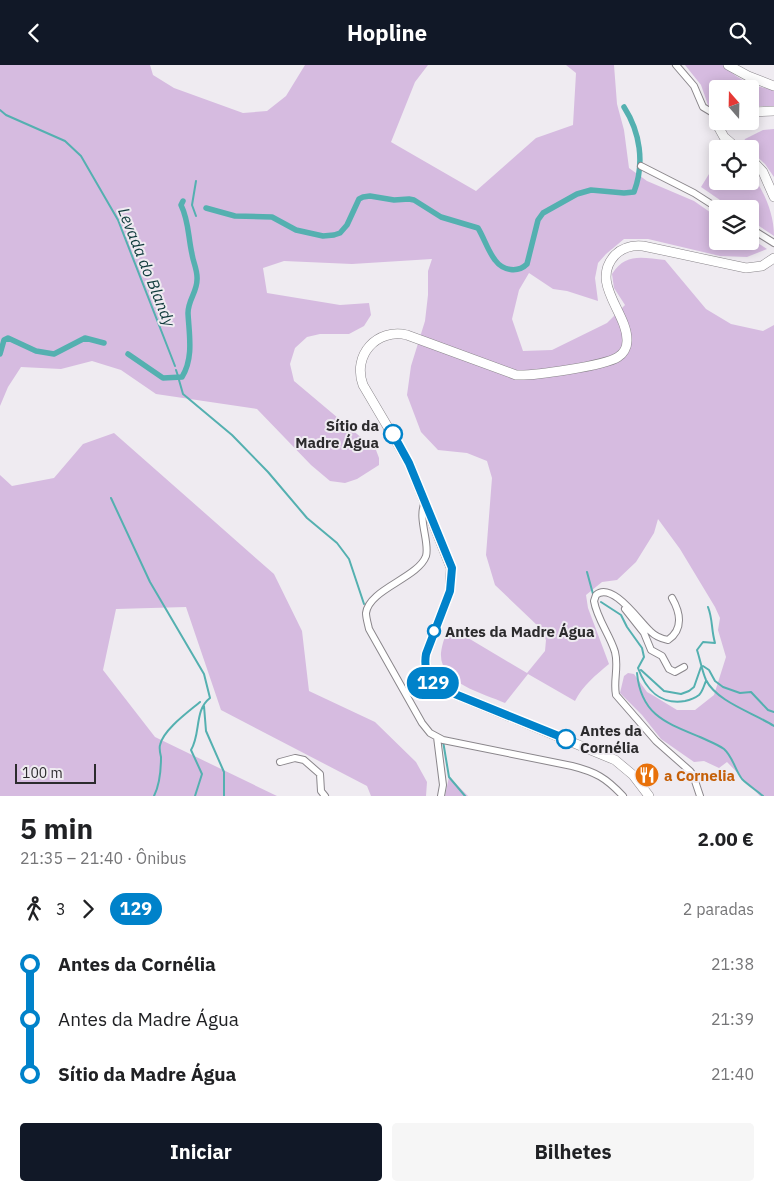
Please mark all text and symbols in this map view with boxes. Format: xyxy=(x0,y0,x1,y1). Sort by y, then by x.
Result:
text: Hopline xyxy=(347,18,427,47)
icon: back xyxy=(20,19,48,47)
icon: search xyxy=(726,19,754,47)
north arrow xyxy=(709,80,759,130)
map controls xyxy=(709,80,759,250)
button: locate xyxy=(709,140,759,190)
button: layers xyxy=(709,200,759,250)
water label: Levada do Blandy xyxy=(114,205,180,331)
place label: Sítio da Madre Água xyxy=(295,416,379,452)
marker: Sítio da Madre Água xyxy=(383,424,403,444)
place label: Antes da Madre Água xyxy=(445,622,595,641)
marker: Antes da Madre Água xyxy=(427,624,441,638)
line badge: 129 xyxy=(404,667,462,699)
text: 129 xyxy=(417,671,449,694)
place label: Antes da Cornélia xyxy=(580,721,643,757)
marker: Antes da Cornélia xyxy=(556,729,576,749)
scale bar xyxy=(15,761,96,784)
restaurant icon: a Cornelia xyxy=(634,762,660,788)
text: 100 m xyxy=(22,764,63,782)
place label: a Cornelia xyxy=(664,766,736,785)
text: 5 min xyxy=(20,810,93,847)
text: 2.00 € xyxy=(698,827,754,851)
text: 21:35 – 21:40 · Ônibus xyxy=(20,848,186,868)
icon: walk xyxy=(20,895,48,923)
icon: forward xyxy=(74,895,102,923)
text: 129 xyxy=(120,897,152,920)
text: 3 xyxy=(56,899,66,919)
text: 2 paradas xyxy=(683,899,754,919)
text: Antes da Cornélia xyxy=(58,952,216,976)
text: 21:38 xyxy=(711,954,754,974)
text: Antes da Madre Água xyxy=(58,1007,239,1031)
text: 21:39 xyxy=(711,1009,754,1029)
text: Sítio da Madre Água xyxy=(58,1062,236,1086)
text: 21:40 xyxy=(711,1064,754,1084)
button: Iniciar xyxy=(20,1123,382,1181)
button: Bilhetes xyxy=(392,1123,754,1181)

